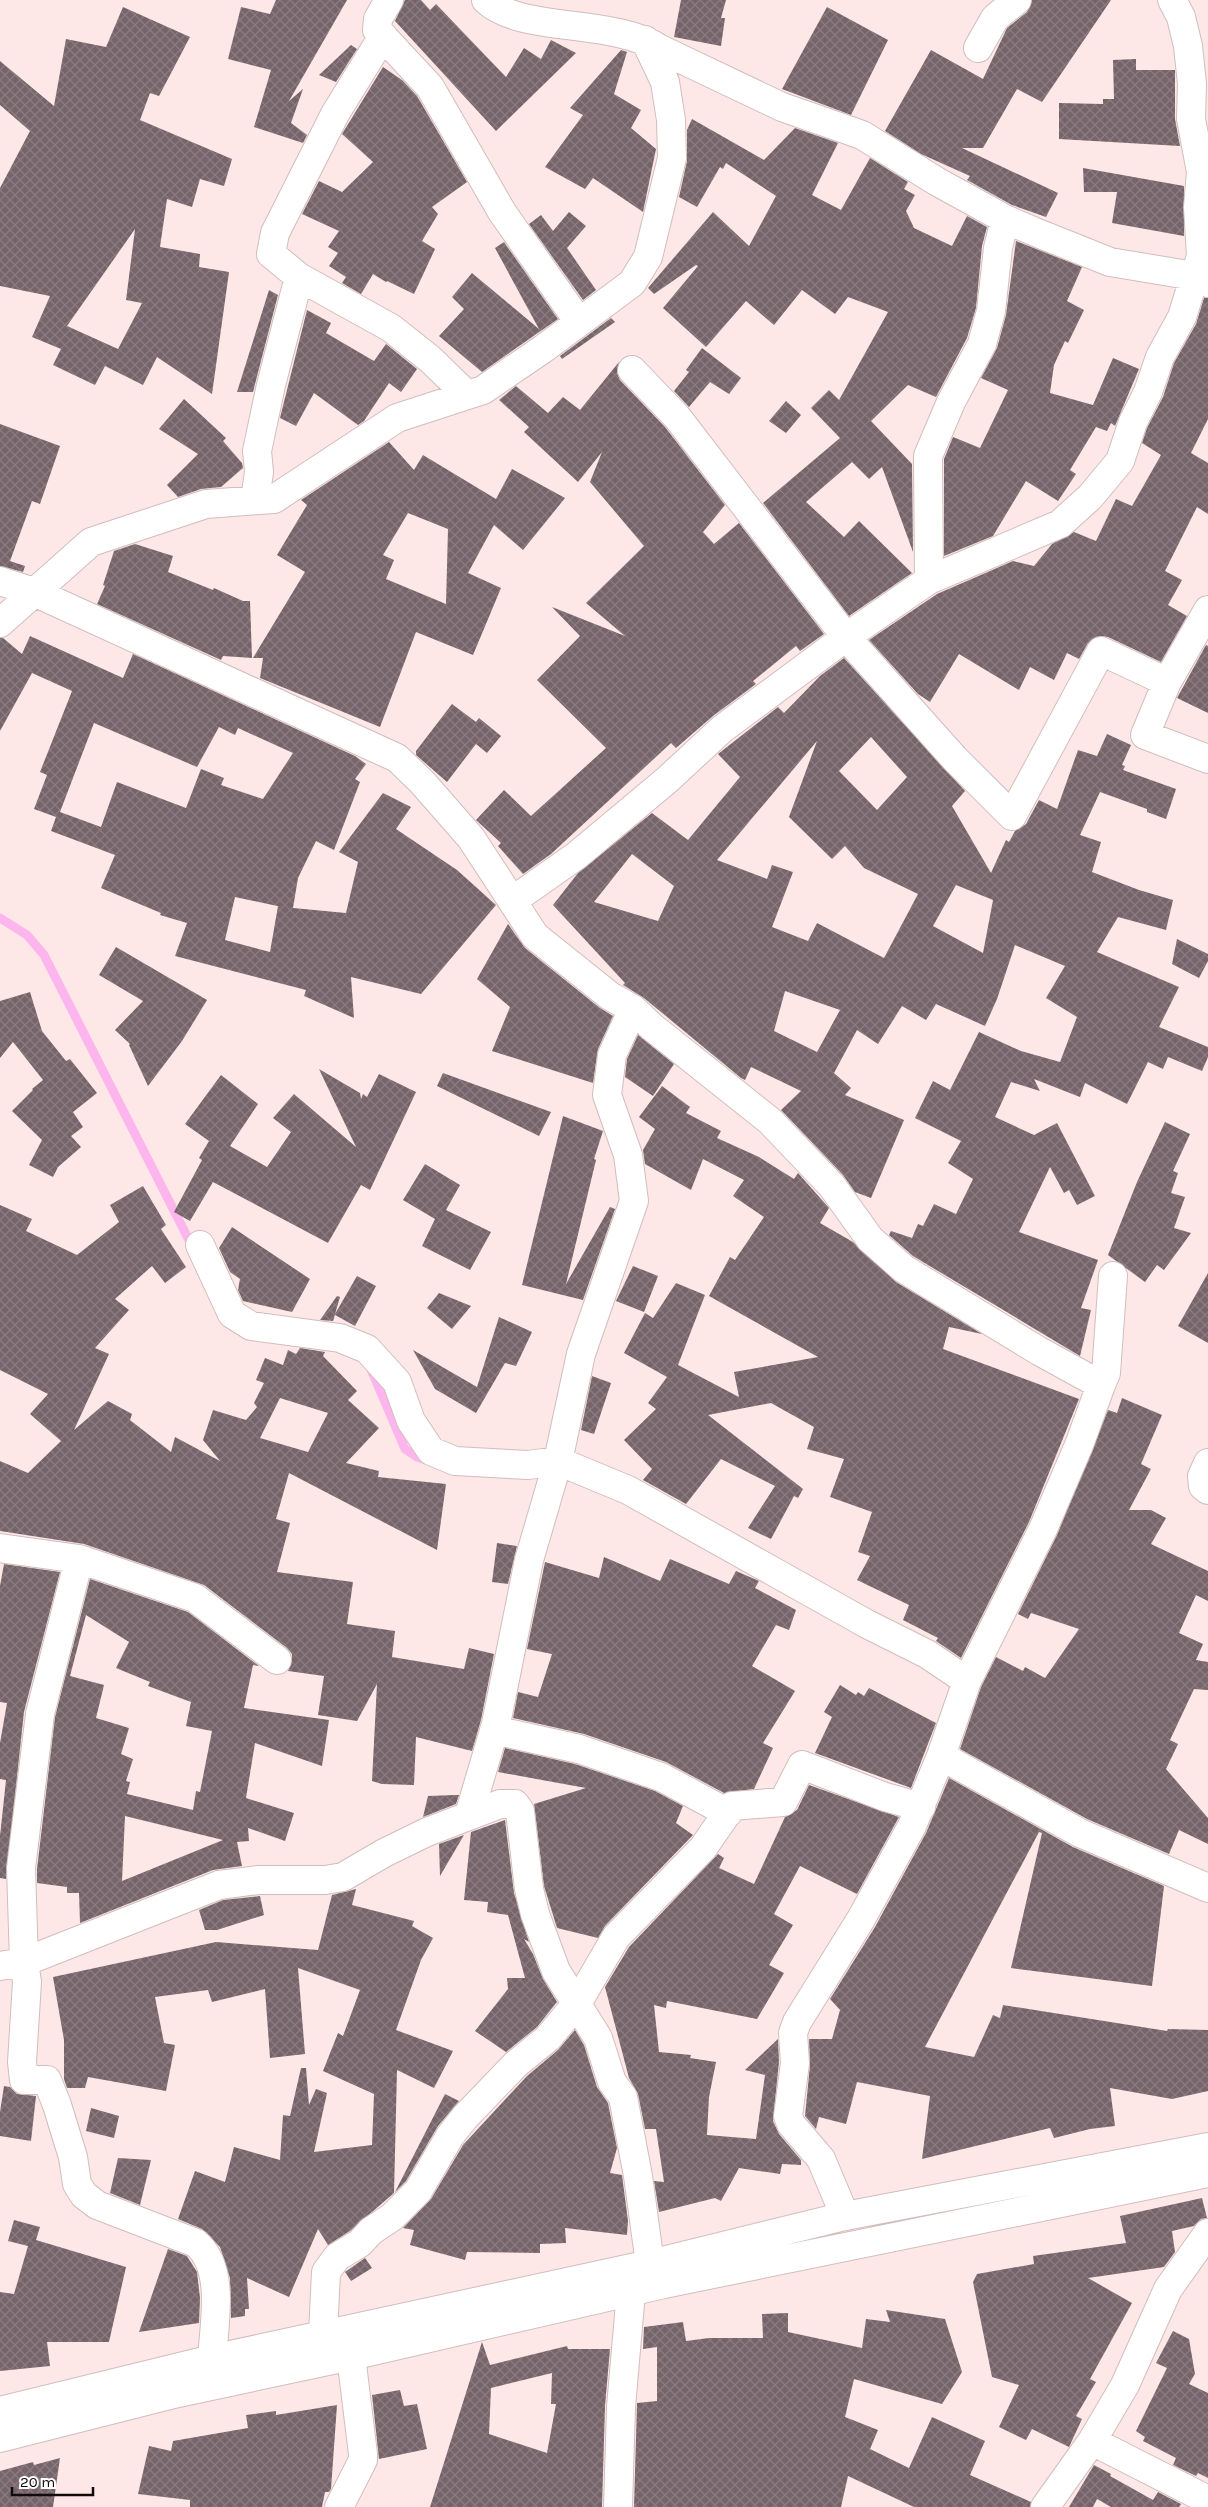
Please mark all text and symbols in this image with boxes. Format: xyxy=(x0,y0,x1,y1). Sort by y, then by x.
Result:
scale bar xyxy=(12,2464,94,2496)
text: 20 m xyxy=(20,2473,55,2491)

